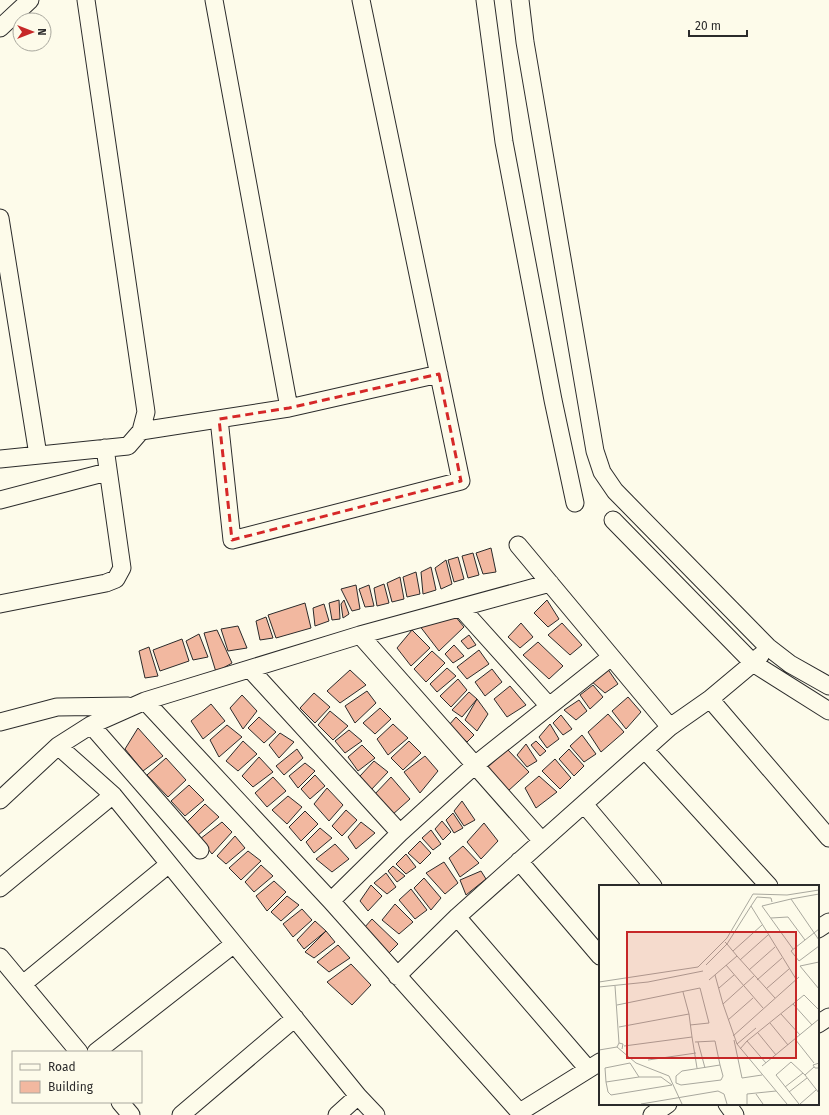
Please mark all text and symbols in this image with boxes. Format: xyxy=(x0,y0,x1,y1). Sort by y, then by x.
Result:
north arrow xyxy=(12,12,52,52)
scale bar xyxy=(689,12,747,38)
text: 20 m xyxy=(695,19,721,33)
text: N xyxy=(35,28,48,36)
inset map xyxy=(599,885,819,1105)
legend xyxy=(12,1051,142,1103)
text: Road xyxy=(48,1060,76,1074)
text: Building xyxy=(48,1080,94,1094)

